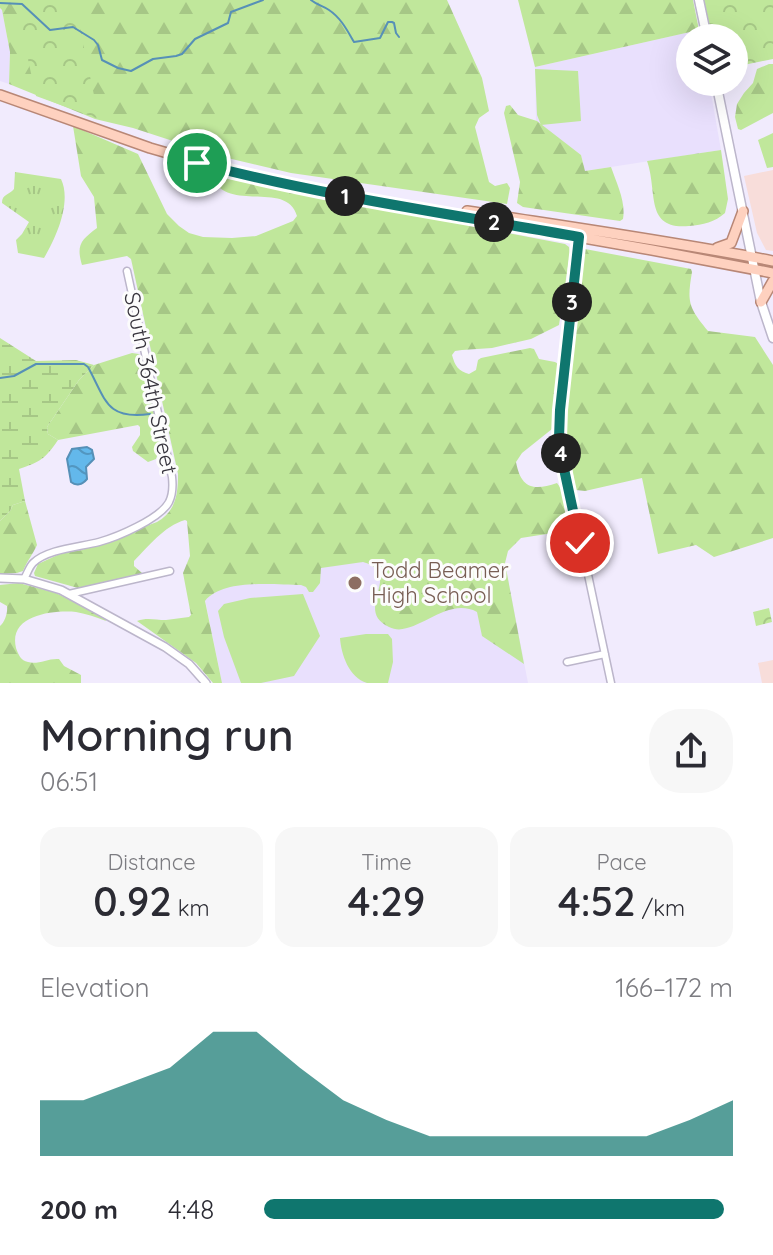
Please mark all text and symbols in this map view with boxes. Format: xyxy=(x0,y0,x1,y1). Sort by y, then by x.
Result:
map controls xyxy=(676,24,748,96)
button: layers xyxy=(676,24,748,96)
pin xyxy=(163,129,231,197)
icon: arrive xyxy=(175,141,219,185)
pin: 1 xyxy=(325,176,365,216)
text: 1 xyxy=(341,182,349,210)
pin: 2 xyxy=(474,202,514,242)
text: 2 xyxy=(488,208,500,236)
pin: 3 xyxy=(552,282,592,322)
text: 3 xyxy=(566,288,578,316)
street label: South 364th Street xyxy=(118,289,184,477)
pin: 4 xyxy=(541,433,581,473)
text: 4 xyxy=(555,439,567,467)
pin xyxy=(546,509,614,577)
icon: check xyxy=(558,521,602,565)
place label: Todd Beamer High School xyxy=(371,556,509,609)
marker: Todd Beamer High School xyxy=(346,574,364,592)
text: Morning run xyxy=(40,707,294,762)
button: share xyxy=(649,709,733,793)
text: 06:51 xyxy=(40,765,98,798)
text: Distance xyxy=(107,848,196,876)
text: Time xyxy=(361,848,412,876)
text: Pace xyxy=(596,848,647,876)
text: 0.92 xyxy=(93,876,172,926)
text: 4:29 xyxy=(348,876,425,926)
text: 4:52 xyxy=(558,876,636,926)
text: km xyxy=(172,894,210,922)
text: /km xyxy=(636,894,685,922)
text: Elevation xyxy=(40,971,150,1004)
text: 166–172 m xyxy=(615,971,733,1004)
text: 200 m xyxy=(40,1193,118,1226)
text: 4:48 xyxy=(168,1193,214,1226)

